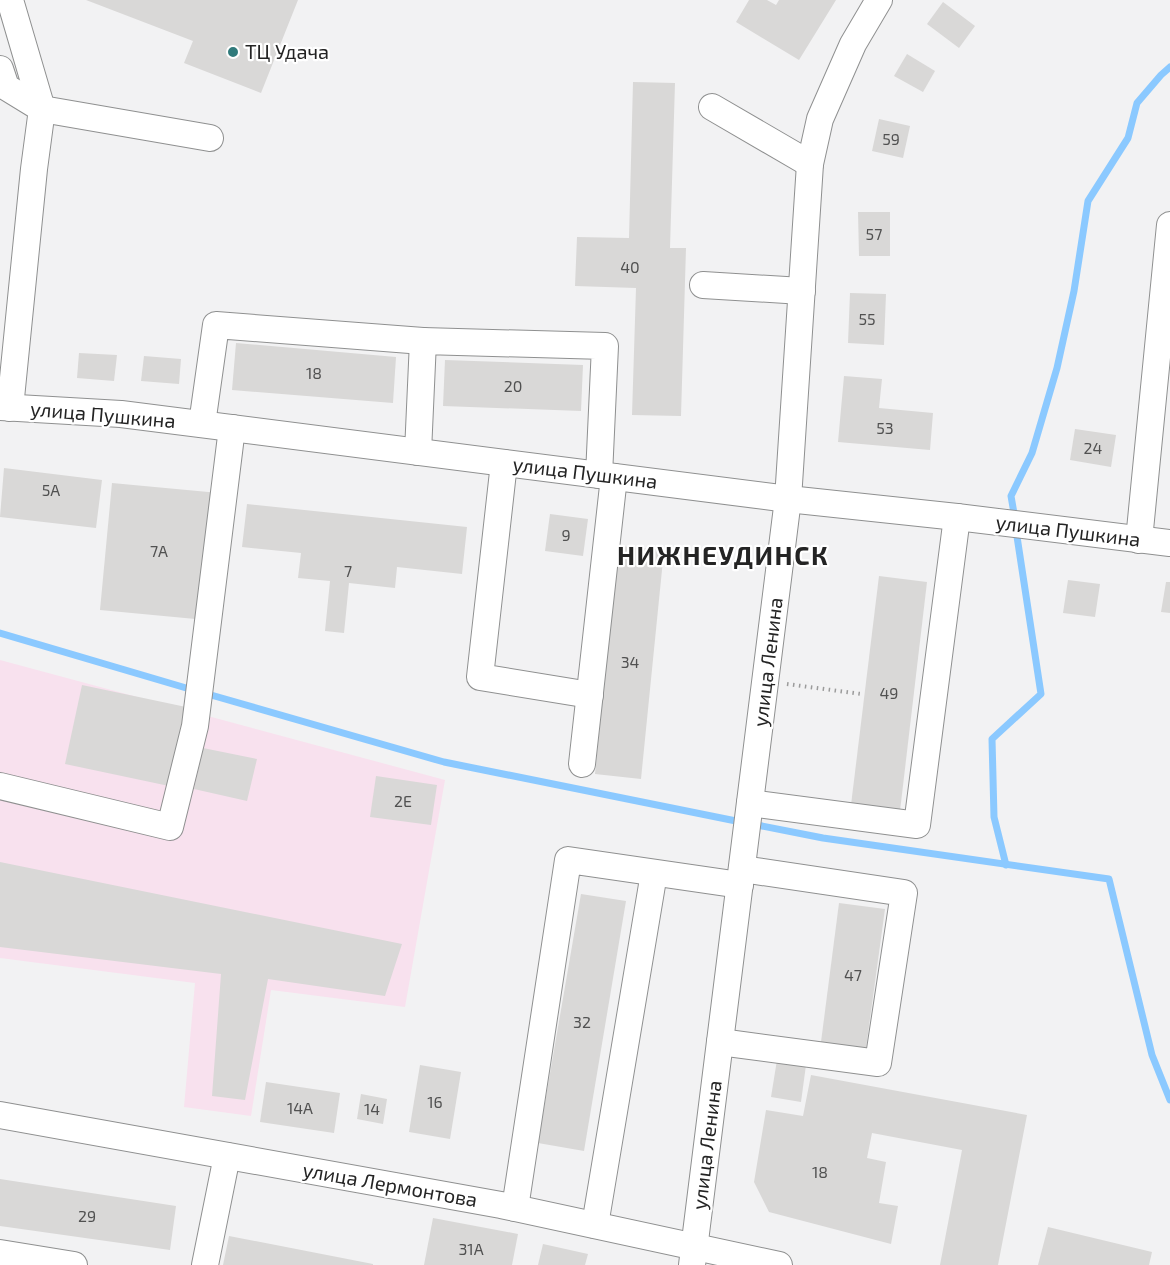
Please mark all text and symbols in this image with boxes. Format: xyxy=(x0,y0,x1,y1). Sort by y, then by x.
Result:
place label: ТЦ Удача xyxy=(245,39,329,63)
marker: ТЦ Удача xyxy=(226,45,240,59)
house number: 59 xyxy=(882,129,900,148)
house number: 57 xyxy=(866,224,882,243)
house number: 40 xyxy=(620,257,640,276)
house number: 55 xyxy=(858,309,876,328)
house number: 18 xyxy=(306,363,322,382)
house number: 20 xyxy=(504,376,522,395)
street label: улица Пушкина xyxy=(29,396,177,433)
house number: 53 xyxy=(876,418,894,437)
house number: 24 xyxy=(1084,438,1103,457)
street label: улица Пушкина xyxy=(511,451,659,494)
house number: 5А xyxy=(42,480,60,499)
street label: улица Пушкина xyxy=(994,509,1142,552)
house number: 9 xyxy=(561,525,571,544)
district label: НИЖНЕУДИНСК xyxy=(617,539,829,570)
house number: 7А xyxy=(150,541,168,560)
house number: 7 xyxy=(344,561,352,580)
street label: улица Ленина xyxy=(747,596,788,728)
house number: 34 xyxy=(621,652,640,671)
house number: 49 xyxy=(880,683,899,702)
house number: 2Е xyxy=(394,791,412,810)
house number: 47 xyxy=(844,965,862,984)
house number: 32 xyxy=(573,1012,591,1031)
street label: улица Ленина xyxy=(686,1079,727,1211)
house number: 16 xyxy=(427,1092,443,1111)
house number: 14А xyxy=(287,1098,313,1117)
house number: 14 xyxy=(364,1099,380,1118)
street label: улица Лермонтова xyxy=(301,1157,479,1212)
house number: 18 xyxy=(812,1162,828,1181)
house number: 29 xyxy=(78,1206,96,1225)
house number: 31А xyxy=(458,1239,484,1258)

